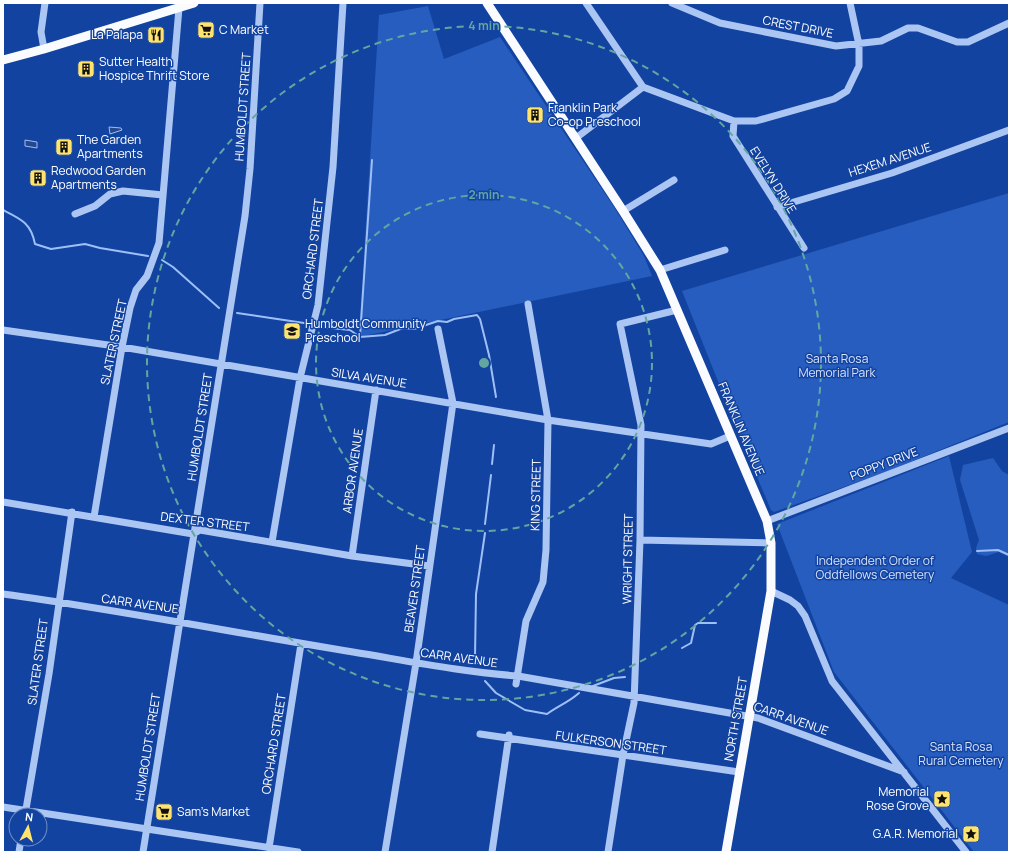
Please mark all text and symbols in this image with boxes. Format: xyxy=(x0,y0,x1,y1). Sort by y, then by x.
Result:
street label: CREST DRIVE xyxy=(761,11,835,42)
text: 4 min xyxy=(468,17,500,34)
supermarket icon: C Market xyxy=(196,20,216,40)
place label: C Market xyxy=(219,21,269,38)
restaurant icon: La Palapa xyxy=(146,25,166,45)
place label: La Palapa xyxy=(91,26,143,43)
street label: HUMBOLDT STREET xyxy=(230,51,255,162)
place label: Sutter Health Hospice Thrift Store xyxy=(99,53,210,84)
building icon: Sutter Health Hospice Thrift Store xyxy=(76,59,96,79)
place label: Franklin Park Co-op Preschool xyxy=(548,99,641,130)
building icon: Franklin Park Co-op Preschool xyxy=(525,105,545,125)
place label: The Garden Apartments xyxy=(77,131,143,162)
building icon: The Garden Apartments xyxy=(54,137,74,157)
street label: HEXEM AVENUE xyxy=(846,138,934,181)
street label: EVELYN DRIVE xyxy=(746,143,801,216)
place label: Redwood Garden Apartments xyxy=(51,162,146,193)
building icon: Redwood Garden Apartments xyxy=(28,168,48,188)
text: 2 min xyxy=(468,186,500,203)
street label: ORCHARD STREET xyxy=(298,197,327,300)
street label: SLATER STREET xyxy=(96,297,131,386)
place label: Humboldt Community Preschool xyxy=(305,315,427,346)
school or university icon: Humboldt Community Preschool xyxy=(282,321,302,341)
park label: Santa Rosa Memorial Park xyxy=(798,350,877,381)
centre of rings xyxy=(477,356,491,370)
street label: SILVA AVENUE xyxy=(330,363,408,392)
street label: HUMBOLDT STREET xyxy=(183,371,217,482)
street label: FRANKLIN AVENUE xyxy=(714,379,769,478)
street label: ARBOR AVENUE xyxy=(338,427,367,514)
street label: POPPY DRIVE xyxy=(847,443,920,484)
street label: KING STREET xyxy=(526,458,545,531)
street label: DEXTER STREET xyxy=(160,508,251,536)
street label: WRIGHT STREET xyxy=(618,513,637,604)
street label: BEAVER STREET xyxy=(400,543,429,634)
park label: Independent Order of Oddfellows Cemetery xyxy=(816,552,935,583)
street label: CARR AVENUE xyxy=(100,590,180,617)
street label: SLATER STREET xyxy=(23,617,52,706)
street label: CARR AVENUE xyxy=(419,644,499,671)
street label: NORTH STREET xyxy=(720,675,751,762)
street label: HUMBOLDT STREET xyxy=(131,691,165,802)
street label: ORCHARD STREET xyxy=(257,692,290,795)
street label: CARR AVENUE xyxy=(752,698,831,739)
street label: FULKERSON STREET xyxy=(555,726,668,759)
park label: Santa Rosa Rural Cemetery xyxy=(918,738,1004,769)
place label: Memorial Rose Grove xyxy=(866,783,929,814)
place icon: Memorial Rose Grove xyxy=(932,789,952,809)
supermarket icon: Sam's Market xyxy=(154,802,174,822)
place label: Sam's Market xyxy=(177,803,250,820)
north arrow xyxy=(8,807,48,847)
text: N xyxy=(24,809,34,825)
place icon: G.A.R. Memorial xyxy=(961,824,981,844)
place label: G.A.R. Memorial xyxy=(873,825,958,842)

